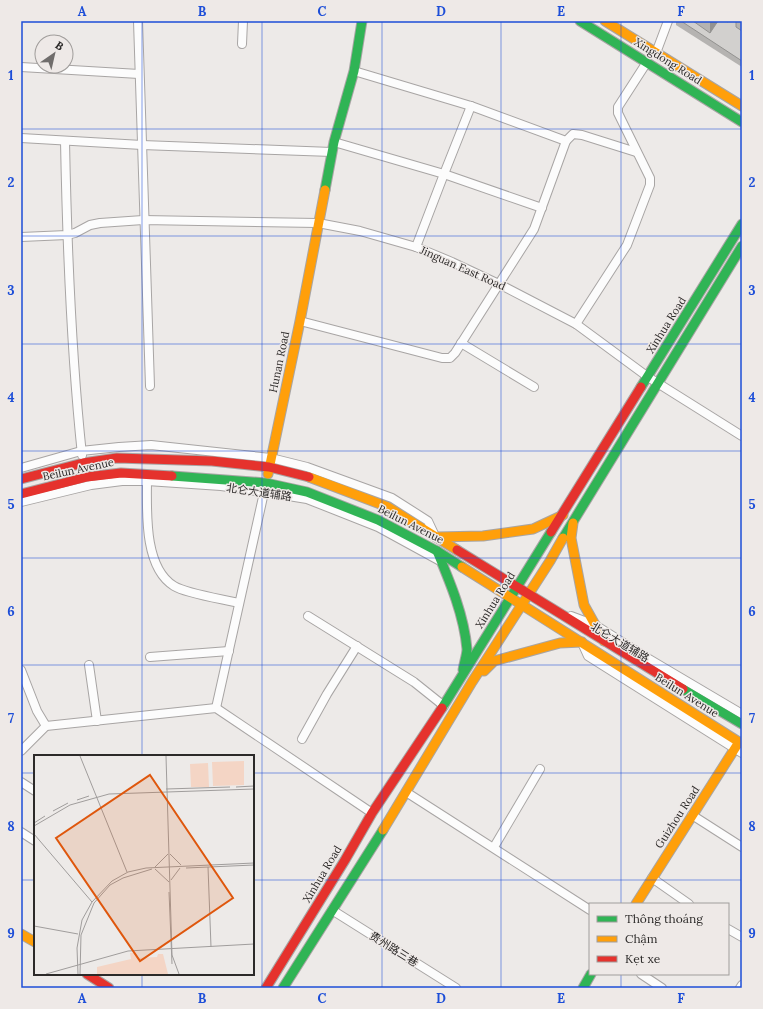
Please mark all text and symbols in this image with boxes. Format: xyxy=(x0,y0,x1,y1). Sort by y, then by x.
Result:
text: A xyxy=(78,3,87,20)
text: B xyxy=(198,3,207,20)
text: C xyxy=(318,3,327,20)
text: D xyxy=(436,3,446,20)
text: E xyxy=(557,3,565,20)
text: F xyxy=(677,3,685,20)
north arrow xyxy=(34,34,74,74)
street label: Xingdong Road xyxy=(632,35,705,88)
text: B xyxy=(53,38,67,54)
text: 1 xyxy=(8,67,14,84)
text: 1 xyxy=(749,67,755,84)
text: 2 xyxy=(8,174,15,191)
text: 2 xyxy=(749,174,756,191)
street label: Jinguan East Road xyxy=(417,242,508,293)
text: 3 xyxy=(7,282,15,299)
text: 3 xyxy=(748,282,756,299)
street label: Xinhua Road xyxy=(643,294,689,356)
street label: Hunan Road xyxy=(266,330,292,394)
text: 4 xyxy=(7,389,15,406)
text: 4 xyxy=(748,389,756,406)
street label: Beilun Avenue xyxy=(41,455,115,483)
street label: 北仑大道辅路 xyxy=(225,480,293,504)
text: 5 xyxy=(7,496,15,513)
text: 5 xyxy=(748,496,756,513)
street label: Beilun Avenue xyxy=(376,501,446,547)
street label: Xinhua Road xyxy=(472,569,518,631)
text: 6 xyxy=(7,603,15,620)
text: 6 xyxy=(748,603,756,620)
street label: 北仑大道辅路 xyxy=(588,619,652,665)
street label: Beilun Avenue xyxy=(653,670,721,720)
text: 7 xyxy=(8,710,14,727)
text: 7 xyxy=(749,710,755,727)
inset map xyxy=(34,755,254,975)
street label: Guizhou Road xyxy=(652,783,703,851)
text: 8 xyxy=(7,818,15,835)
text: 8 xyxy=(748,818,756,835)
street label: Xinhua Road xyxy=(299,843,345,905)
legend xyxy=(589,903,729,975)
text: Thông thoáng xyxy=(625,911,703,926)
text: 9 xyxy=(7,925,15,942)
text: 9 xyxy=(748,925,756,942)
street label: 贵州路三巷 xyxy=(367,928,421,970)
text: Chậm xyxy=(625,931,658,946)
text: Kẹt xe xyxy=(625,951,661,966)
text: A xyxy=(78,990,87,1007)
text: B xyxy=(198,990,207,1007)
text: C xyxy=(318,990,327,1007)
text: D xyxy=(436,990,446,1007)
text: E xyxy=(557,990,565,1007)
text: F xyxy=(677,990,685,1007)

